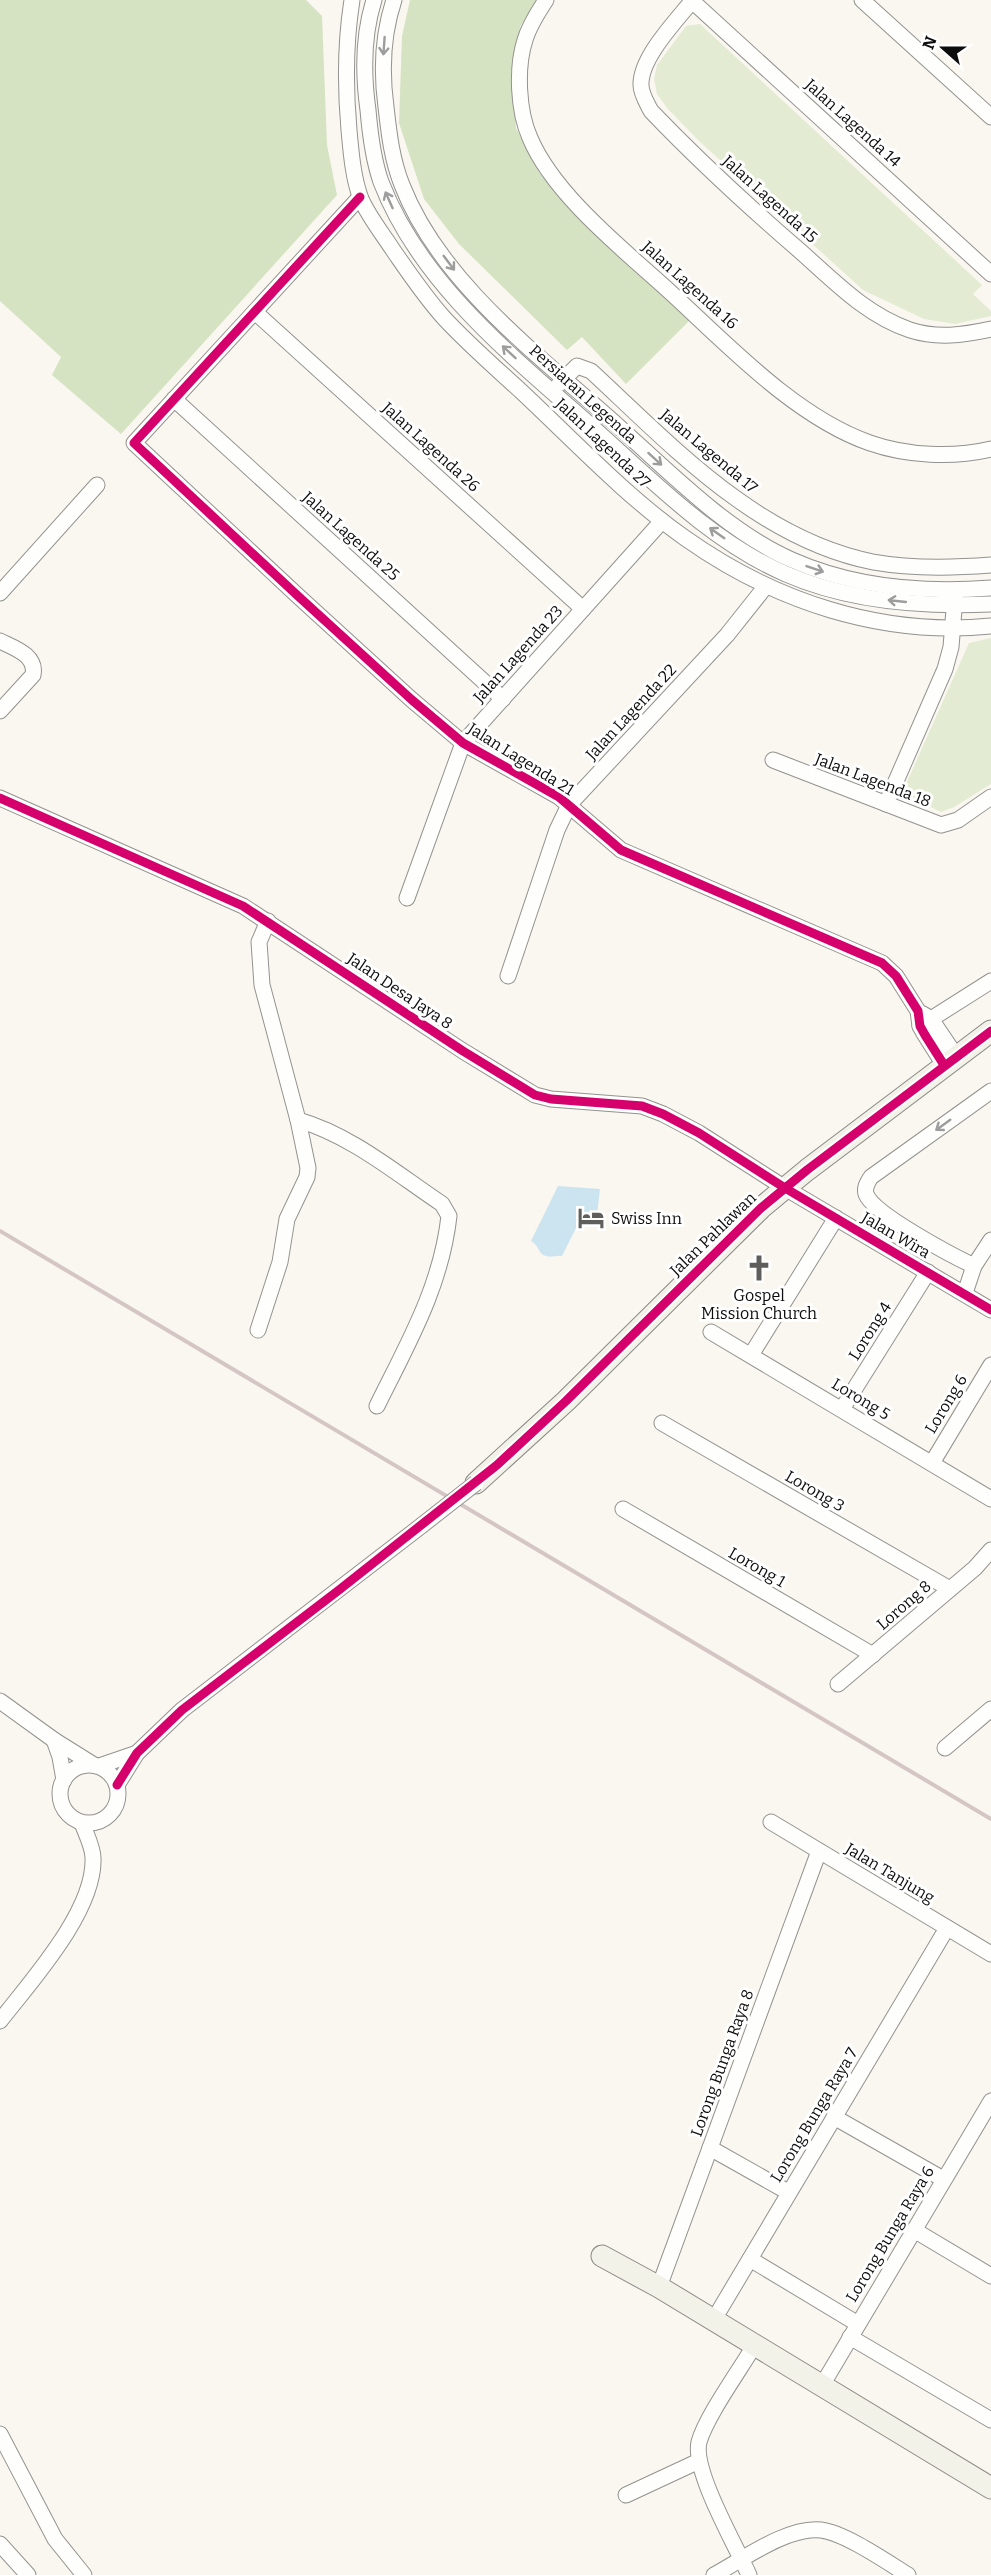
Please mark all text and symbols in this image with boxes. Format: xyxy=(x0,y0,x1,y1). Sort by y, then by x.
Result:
north arrow xyxy=(913,18,973,78)
text: N xyxy=(918,34,941,52)
one-way arrow xyxy=(378,36,389,56)
street label: Jalan Lagenda 14 xyxy=(800,74,905,171)
street label: Jalan Lagenda 15 xyxy=(718,151,821,247)
one-way arrow xyxy=(383,192,395,210)
street label: Jalan Lagenda 16 xyxy=(637,236,742,333)
one-way arrow xyxy=(442,254,455,270)
street label: Persiaran Legenda xyxy=(526,341,641,447)
one-way arrow xyxy=(502,345,517,359)
street label: Jalan Lagenda 27 xyxy=(551,393,654,492)
street label: Jalan Lagenda 26 xyxy=(378,398,484,496)
street label: Jalan Lagenda 17 xyxy=(656,404,761,497)
one-way arrow xyxy=(647,452,662,466)
street label: Jalan Lagenda 25 xyxy=(298,487,403,584)
one-way arrow xyxy=(709,527,725,539)
one-way arrow xyxy=(805,564,824,575)
one-way arrow xyxy=(887,595,907,606)
street label: Jalan Lagenda 23 xyxy=(469,601,567,707)
street label: Jalan Lagenda 22 xyxy=(581,660,680,764)
street label: Jalan Lagenda 21 xyxy=(464,718,578,800)
street label: Jalan Lagenda 18 xyxy=(811,749,934,811)
street label: Jalan Desa Jaya 8 xyxy=(343,948,456,1033)
one-way arrow xyxy=(936,1118,952,1131)
street label: Jalan Pahlawan xyxy=(665,1188,760,1280)
hotel icon: Swiss Inn xyxy=(576,1203,606,1233)
street label: Jalan Wira xyxy=(858,1207,934,1262)
place label: Swiss Inn xyxy=(611,1209,682,1228)
church icon: Gospel Mission Church xyxy=(744,1253,774,1283)
place label: Gospel Mission Church xyxy=(701,1286,817,1323)
street label: Lorong 4 xyxy=(845,1298,896,1364)
street label: Lorong 6 xyxy=(921,1371,971,1437)
street label: Lorong 5 xyxy=(828,1374,894,1424)
street label: Lorong 3 xyxy=(782,1466,848,1516)
street label: Lorong 1 xyxy=(725,1543,789,1591)
street label: Lorong 8 xyxy=(873,1576,935,1634)
street label: Jalan Tanjung xyxy=(841,1838,938,1907)
street label: Lorong Bunga Raya 8 xyxy=(687,1987,757,2139)
street label: Lorong Bunga Raya 7 xyxy=(766,2044,862,2186)
street label: Lorong Bunga Raya 6 xyxy=(842,2163,938,2305)

